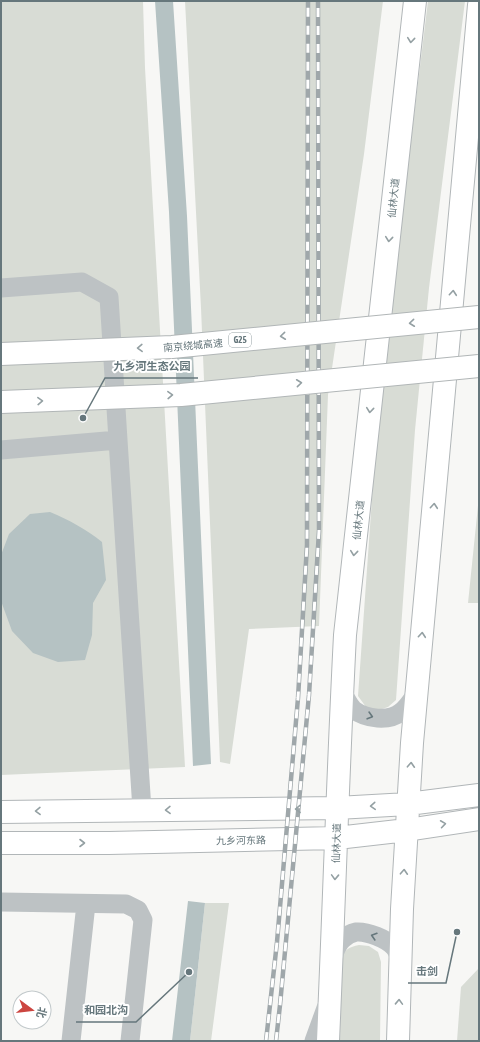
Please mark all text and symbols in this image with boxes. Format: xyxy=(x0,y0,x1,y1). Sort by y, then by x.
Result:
one-way arrow xyxy=(406,37,415,43)
street label: 仙林大道 xyxy=(386,178,401,219)
one-way arrow xyxy=(385,236,394,242)
one-way arrow xyxy=(448,290,457,296)
one-way arrow xyxy=(409,319,415,328)
one-way arrow xyxy=(280,331,286,340)
road number: G25 xyxy=(229,333,251,347)
street label: 南京绕城高速 xyxy=(163,337,223,354)
one-way arrow xyxy=(137,344,143,353)
callout: 九乡河生态公园 xyxy=(105,355,198,378)
text: 九乡河生态公园 xyxy=(114,360,191,372)
one-way arrow xyxy=(296,379,302,388)
one-way arrow xyxy=(167,391,173,399)
one-way arrow xyxy=(37,396,43,405)
one-way arrow xyxy=(366,407,375,413)
street label: 仙林大道 xyxy=(351,500,366,541)
one-way arrow xyxy=(429,503,438,509)
one-way arrow xyxy=(350,550,359,556)
one-way arrow xyxy=(417,632,426,639)
one-way arrow xyxy=(367,711,374,720)
one-way arrow xyxy=(406,762,415,768)
one-way arrow xyxy=(370,802,376,811)
one-way arrow xyxy=(295,805,301,813)
one-way arrow xyxy=(165,806,171,814)
one-way arrow xyxy=(35,807,41,816)
one-way arrow xyxy=(440,820,446,829)
street label: 仙林大道 xyxy=(330,823,343,863)
street label: 九乡河东路 xyxy=(216,835,266,846)
one-way arrow xyxy=(79,839,85,847)
one-way arrow xyxy=(400,869,409,875)
one-way arrow xyxy=(331,874,340,880)
one-way arrow xyxy=(371,932,378,941)
callout: 击剑 xyxy=(408,960,446,983)
text: 击剑 xyxy=(416,965,438,977)
north arrow xyxy=(12,990,52,1030)
callout: 和园北沟 xyxy=(76,999,136,1022)
one-way arrow xyxy=(395,999,404,1005)
text: 和园北沟 xyxy=(84,1004,128,1016)
text: 北 xyxy=(34,1006,49,1019)

